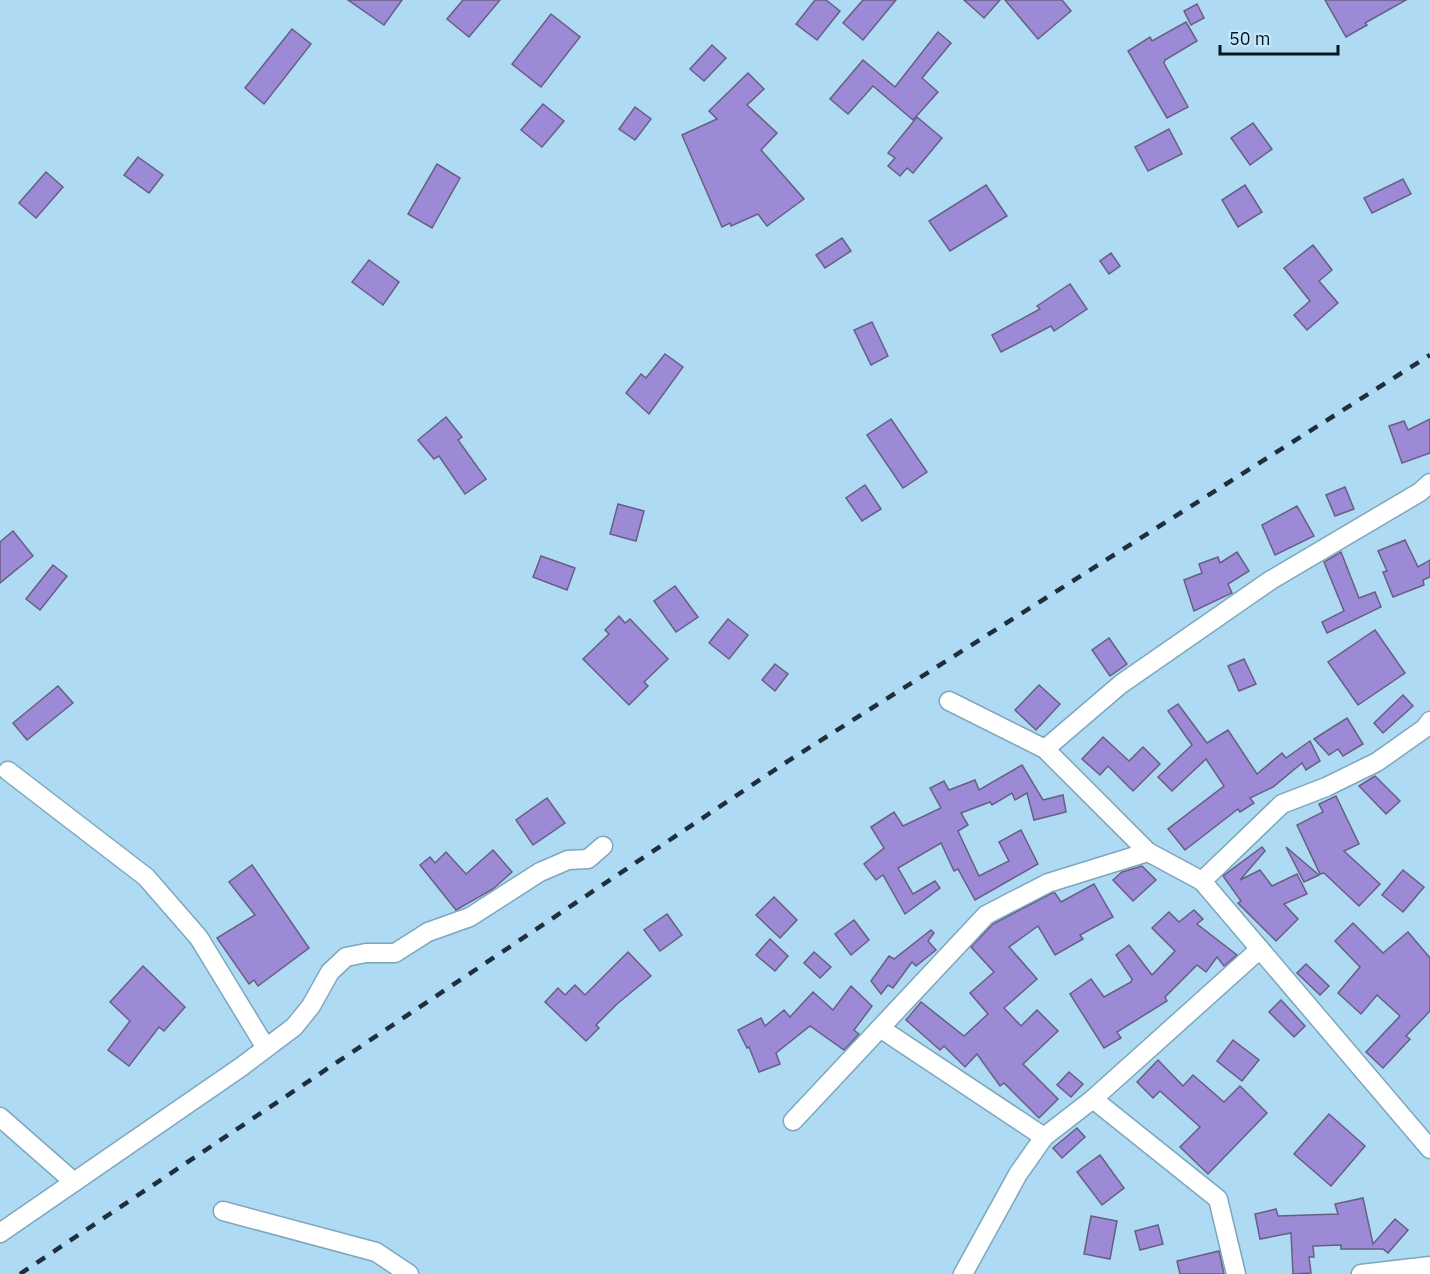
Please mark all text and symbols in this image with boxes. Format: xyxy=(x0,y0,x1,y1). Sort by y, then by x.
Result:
scale bar xyxy=(1220,18,1338,56)
text: 50 m xyxy=(1229,27,1271,50)

